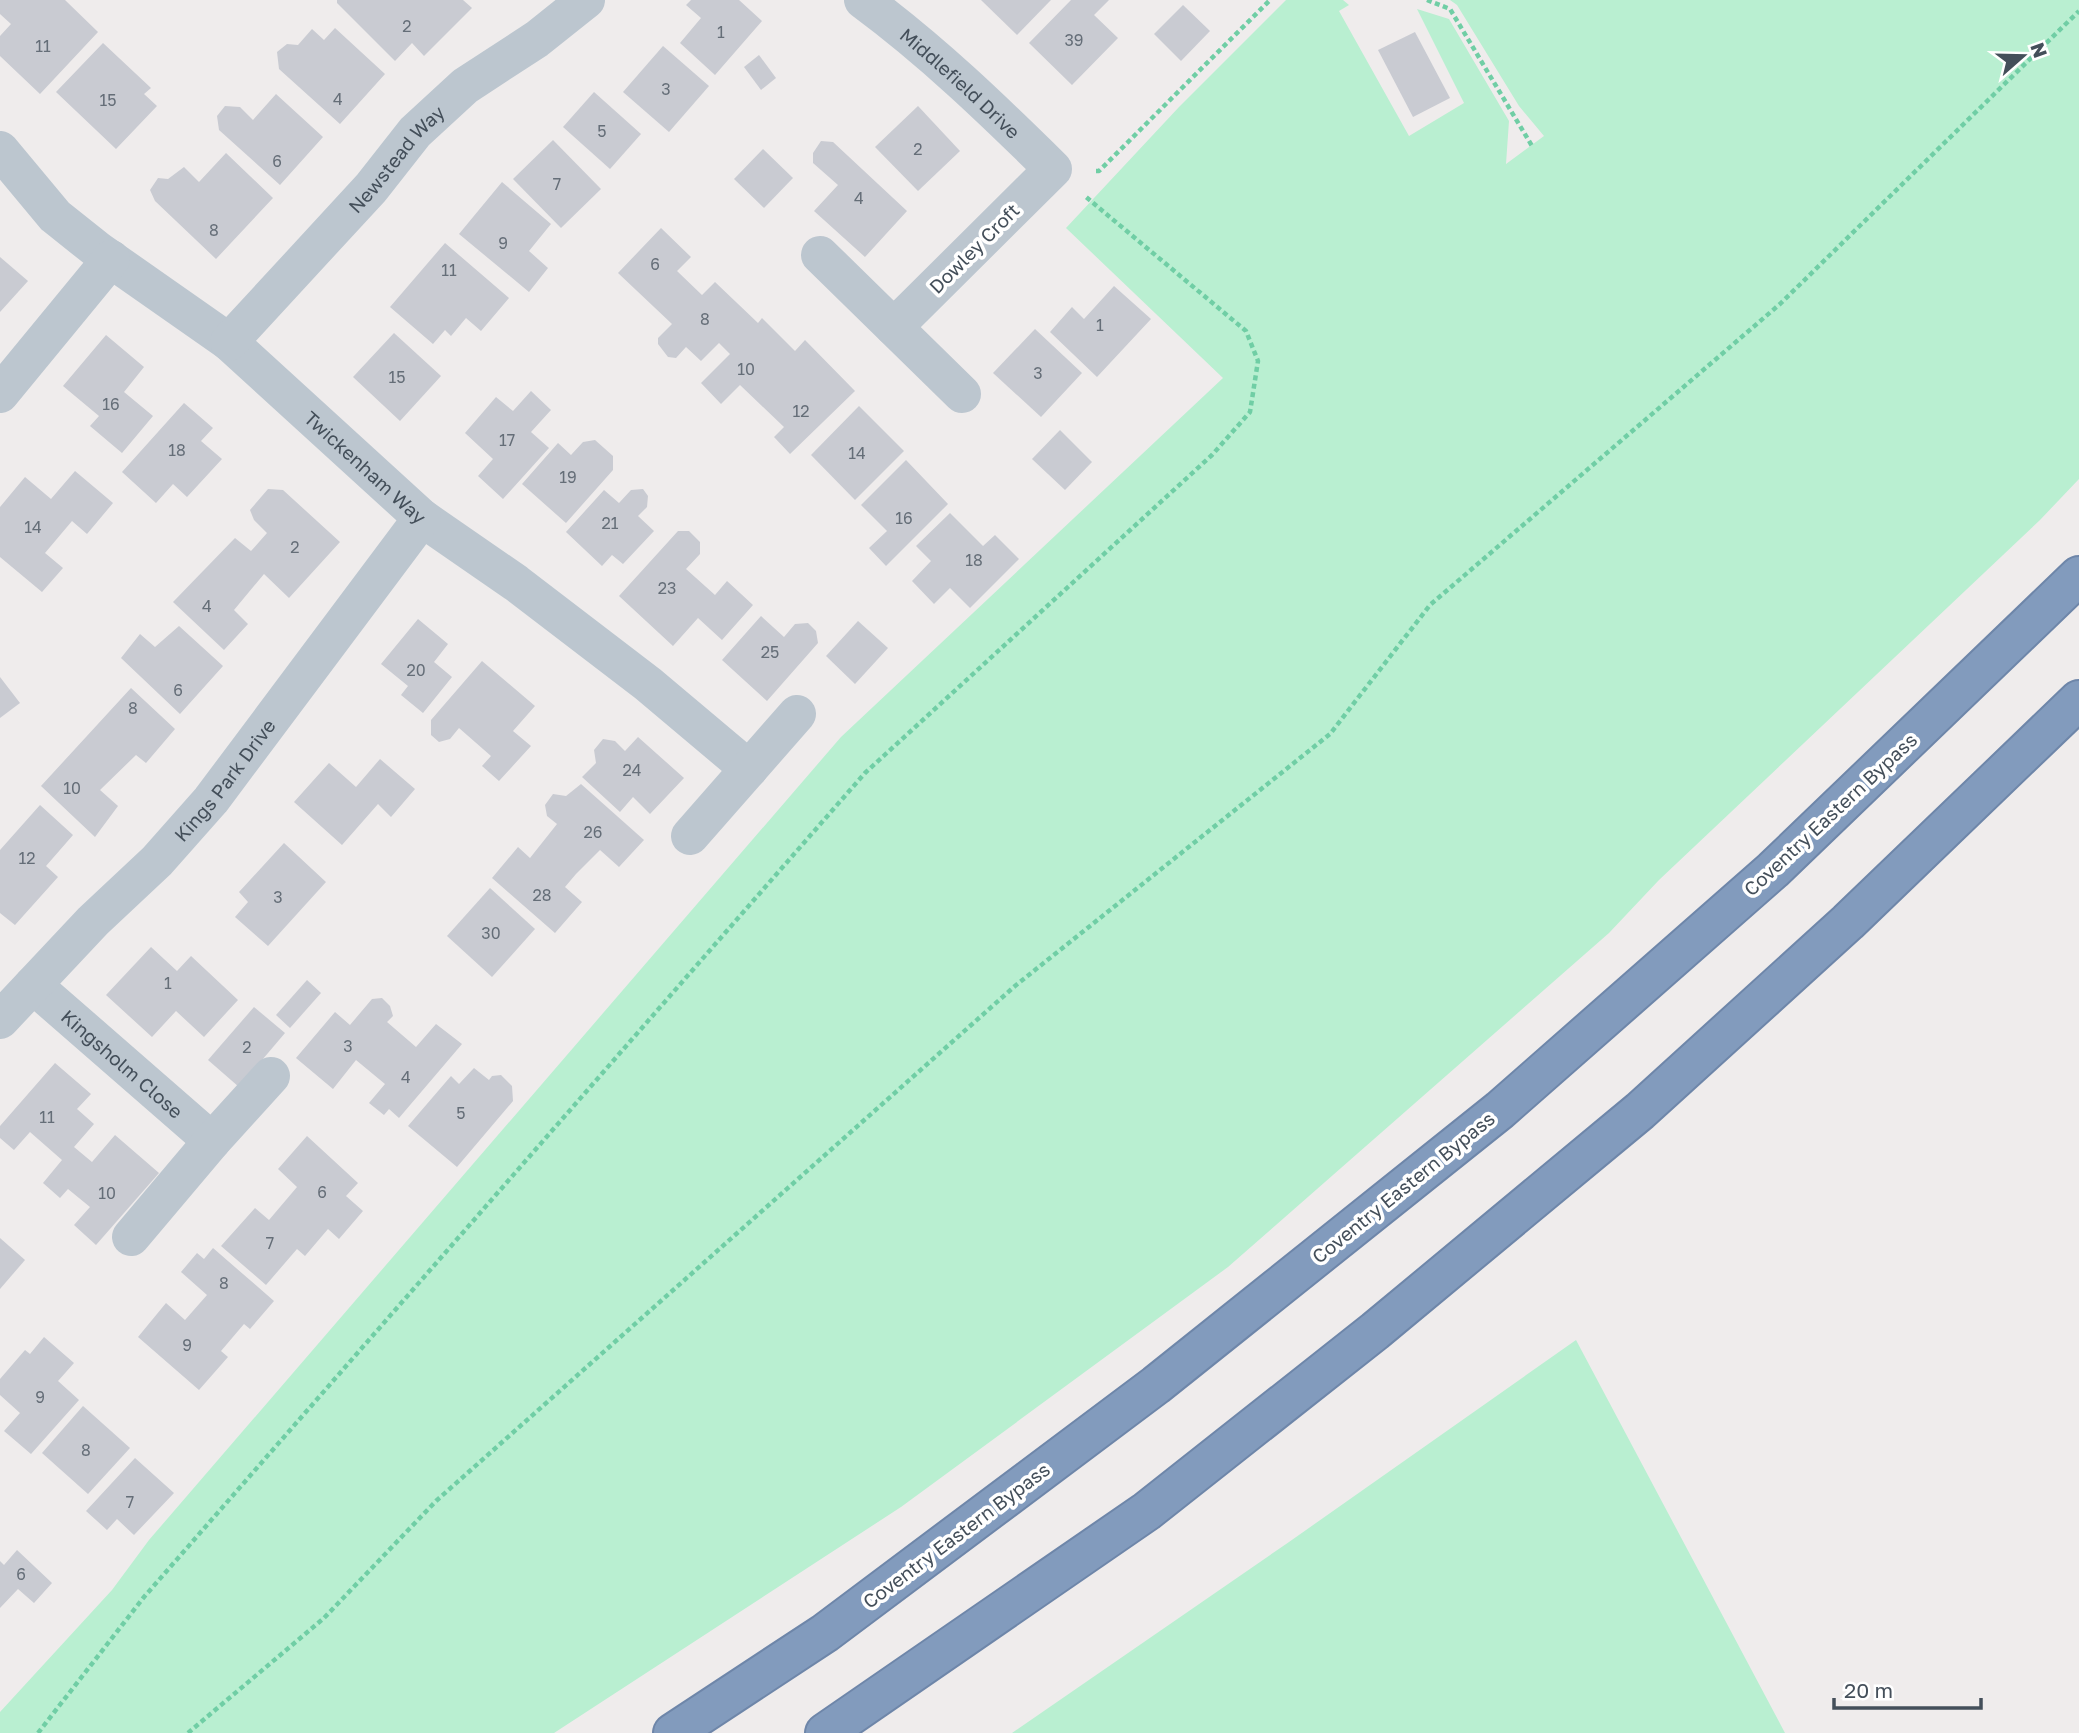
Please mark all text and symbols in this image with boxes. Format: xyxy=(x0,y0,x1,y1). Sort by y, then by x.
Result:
house number: 2 xyxy=(402,16,412,36)
north arrow xyxy=(1988,21,2058,91)
house number: 1 xyxy=(717,22,725,42)
street label: Middlefield Drive xyxy=(896,22,1026,143)
house number: 39 xyxy=(1064,30,1084,50)
house number: 11 xyxy=(35,36,51,56)
text: N xyxy=(2026,39,2053,61)
house number: 3 xyxy=(661,79,671,99)
house number: 4 xyxy=(333,89,343,109)
house number: 15 xyxy=(99,90,117,110)
street label: Newstead Way xyxy=(343,100,449,217)
house number: 5 xyxy=(597,121,607,141)
house number: 2 xyxy=(913,139,923,159)
house number: 6 xyxy=(272,151,282,171)
house number: 7 xyxy=(553,174,561,194)
house number: 4 xyxy=(854,188,864,208)
street label: Dowley Croft xyxy=(924,198,1024,298)
house number: 8 xyxy=(209,220,219,240)
house number: 9 xyxy=(498,233,508,253)
house number: 6 xyxy=(650,254,660,274)
house number: 11 xyxy=(441,260,457,280)
house number: 8 xyxy=(700,309,710,329)
house number: 1 xyxy=(1096,315,1104,335)
house number: 10 xyxy=(737,359,755,379)
house number: 3 xyxy=(1033,363,1043,383)
house number: 15 xyxy=(388,367,406,387)
house number: 16 xyxy=(102,394,120,414)
house number: 12 xyxy=(792,401,810,421)
street label: Twickenham Way xyxy=(300,406,432,528)
house number: 17 xyxy=(499,430,515,450)
house number: 18 xyxy=(168,440,186,460)
house number: 14 xyxy=(848,443,866,463)
house number: 19 xyxy=(559,467,577,487)
house number: 16 xyxy=(895,508,913,528)
house number: 21 xyxy=(601,513,619,533)
house number: 14 xyxy=(24,517,42,537)
house number: 2 xyxy=(290,537,300,557)
house number: 18 xyxy=(965,550,983,570)
house number: 23 xyxy=(658,578,676,598)
house number: 4 xyxy=(202,596,212,616)
house number: 25 xyxy=(761,642,779,662)
house number: 20 xyxy=(406,660,426,680)
house number: 6 xyxy=(173,680,183,700)
house number: 8 xyxy=(128,698,138,718)
street label: Kings Park Drive xyxy=(169,714,279,846)
street label: Coventry Eastern Bypass xyxy=(1739,728,1921,900)
house number: 24 xyxy=(622,760,642,780)
house number: 10 xyxy=(63,778,81,798)
house number: 26 xyxy=(584,822,602,842)
house number: 12 xyxy=(18,848,36,868)
house number: 28 xyxy=(532,885,552,905)
house number: 3 xyxy=(273,887,283,907)
house number: 30 xyxy=(481,923,501,943)
house number: 1 xyxy=(164,973,172,993)
street label: Kingsholm Close xyxy=(57,1004,188,1122)
house number: 3 xyxy=(343,1036,353,1056)
house number: 2 xyxy=(242,1037,252,1057)
house number: 4 xyxy=(401,1067,411,1087)
house number: 5 xyxy=(456,1103,466,1123)
street label: Coventry Eastern Bypass xyxy=(1307,1106,1499,1268)
house number: 11 xyxy=(39,1107,55,1127)
house number: 6 xyxy=(317,1182,327,1202)
house number: 10 xyxy=(98,1183,116,1203)
house number: 7 xyxy=(266,1233,274,1253)
house number: 8 xyxy=(219,1273,229,1293)
house number: 9 xyxy=(182,1335,192,1355)
house number: 9 xyxy=(35,1387,45,1407)
house number: 8 xyxy=(81,1440,91,1460)
street label: Coventry Eastern Bypass xyxy=(858,1457,1054,1613)
house number: 7 xyxy=(126,1492,134,1512)
house number: 6 xyxy=(16,1564,26,1584)
scale bar xyxy=(1834,1666,1981,1710)
text: 20 m xyxy=(1844,1677,1893,1703)

